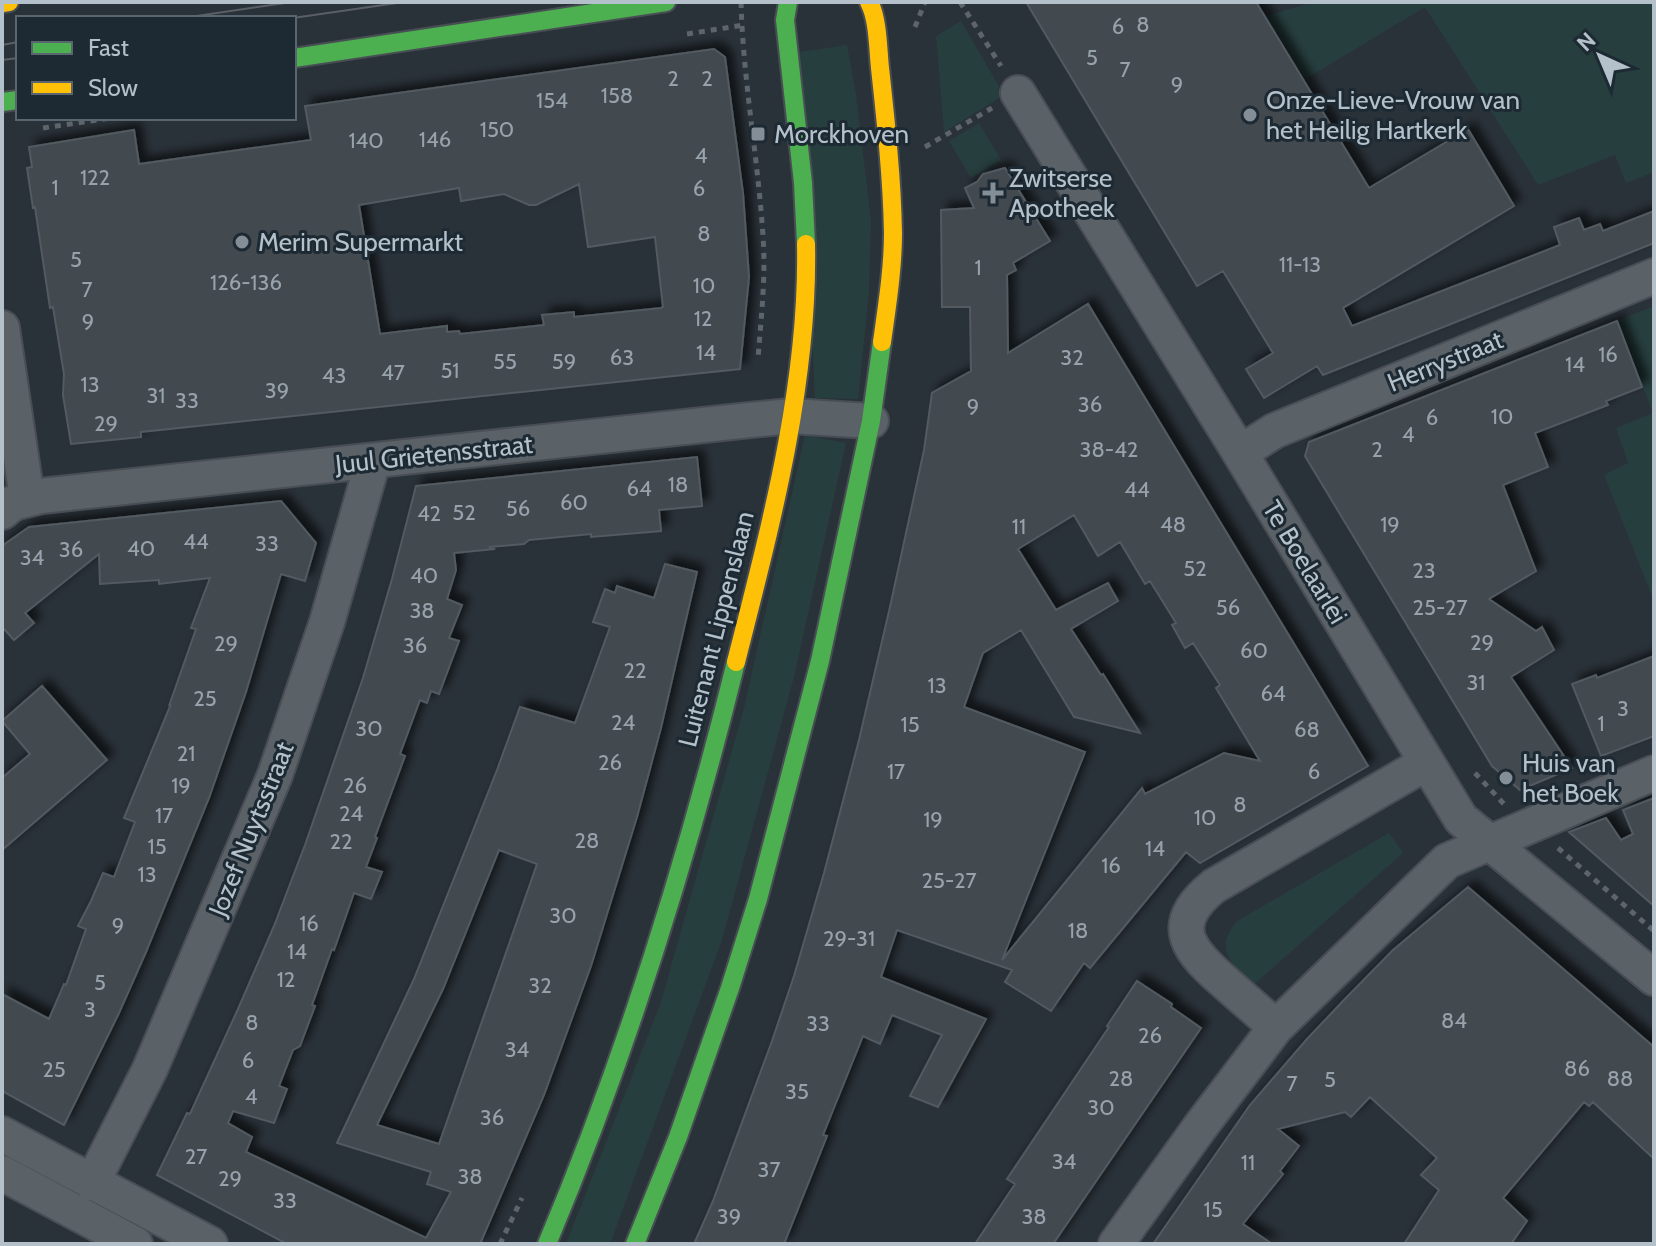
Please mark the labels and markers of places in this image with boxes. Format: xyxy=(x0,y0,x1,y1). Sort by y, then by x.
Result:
place label: Onze-Lieve-Vrouw van het Heilig Hartkerk xyxy=(1266,84,1520,146)
marker: Onze-Lieve-Vrouw van het Heilig Hartkerk xyxy=(1241,106,1259,124)
place label: Morckhoven xyxy=(774,118,909,150)
marker: Morckhoven xyxy=(749,125,767,143)
place label: Zwitserse Apotheek xyxy=(1009,162,1115,224)
marker: Zwitserse Apotheek xyxy=(984,184,1002,202)
place label: Merim Supermarkt xyxy=(258,226,463,258)
marker: Merim Supermarkt xyxy=(233,233,251,251)
place label: Huis van het Boek xyxy=(1522,747,1619,809)
marker: Huis van het Boek xyxy=(1497,769,1515,787)

